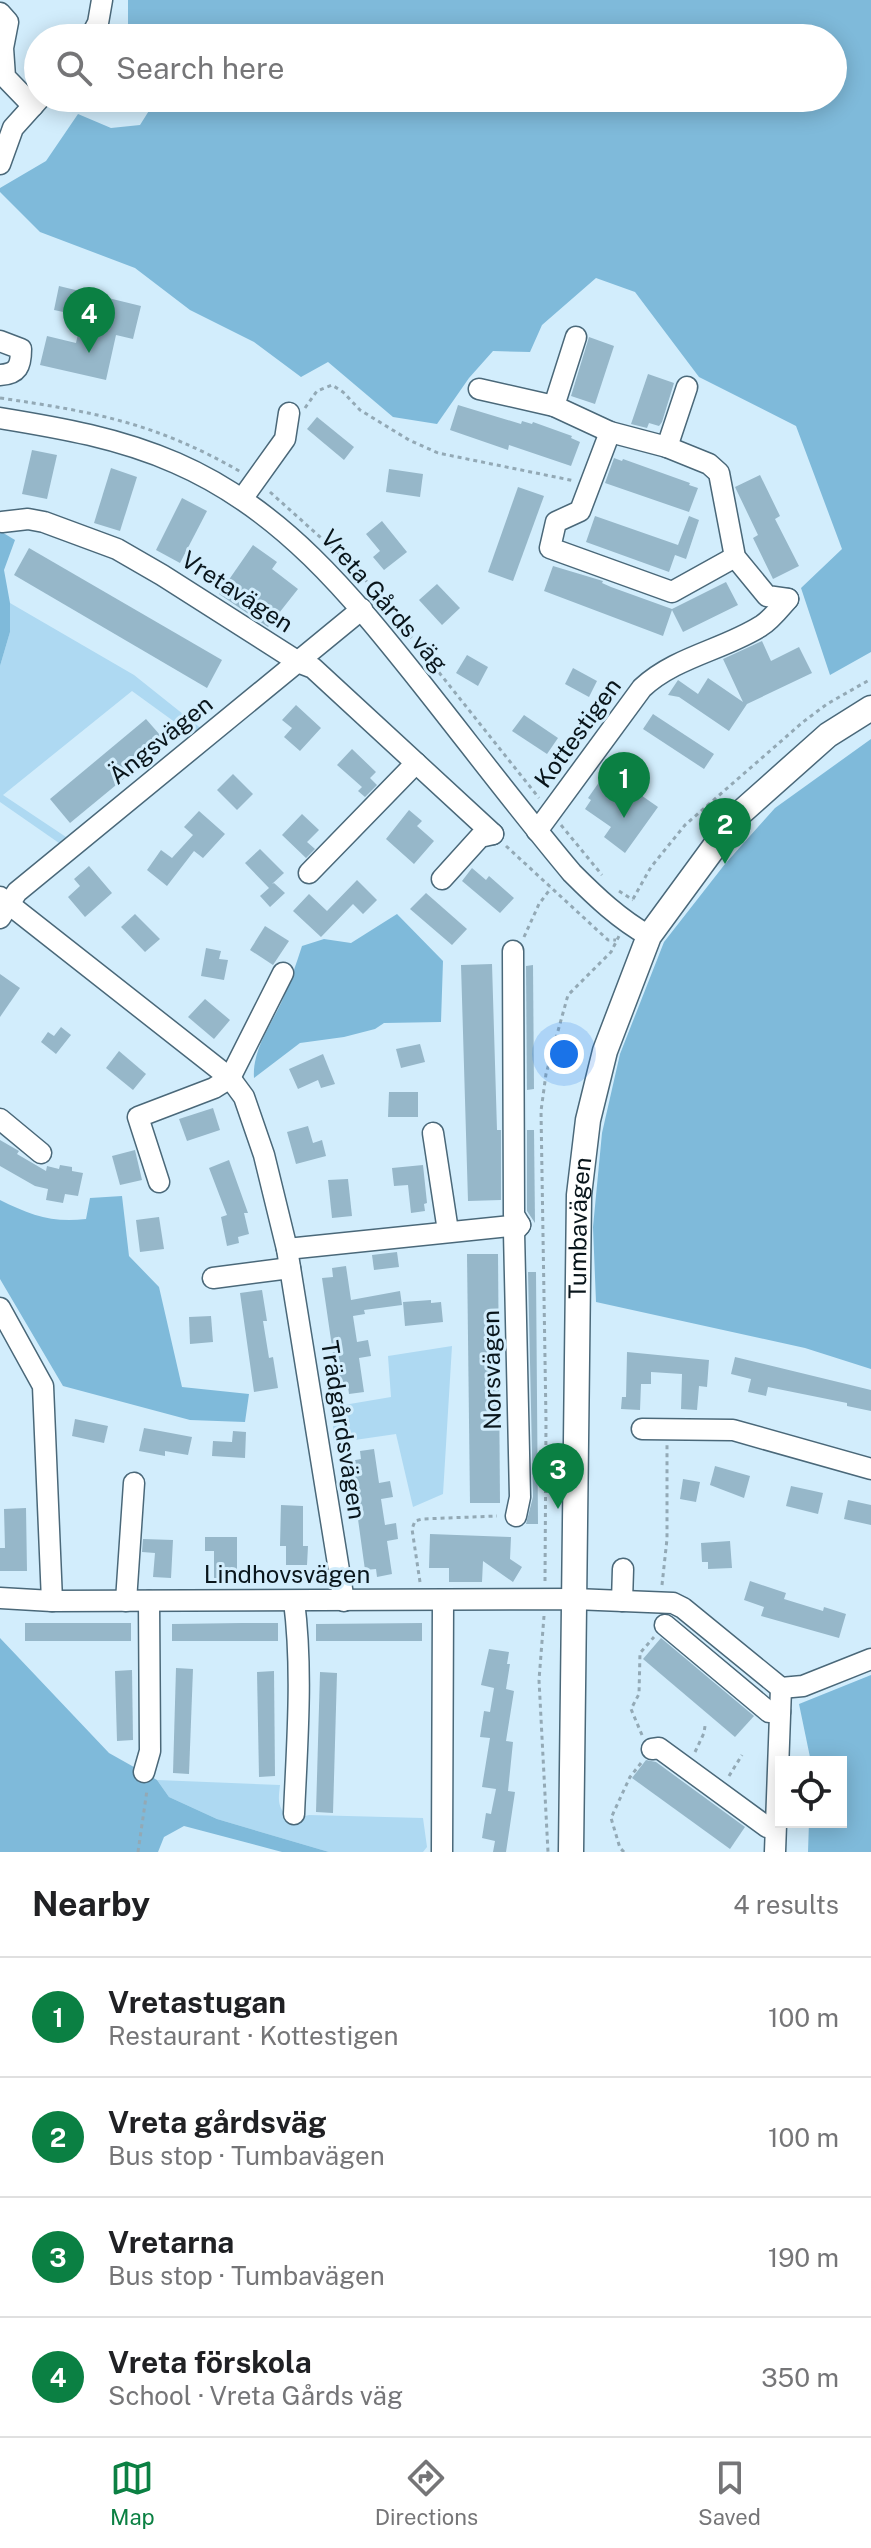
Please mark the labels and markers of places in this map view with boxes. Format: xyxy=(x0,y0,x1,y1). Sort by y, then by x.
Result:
pin: 4 xyxy=(63,287,115,353)
pin: 1 xyxy=(598,752,650,818)
pin: 2 xyxy=(699,798,751,864)
pin: 3 xyxy=(532,1443,584,1509)

